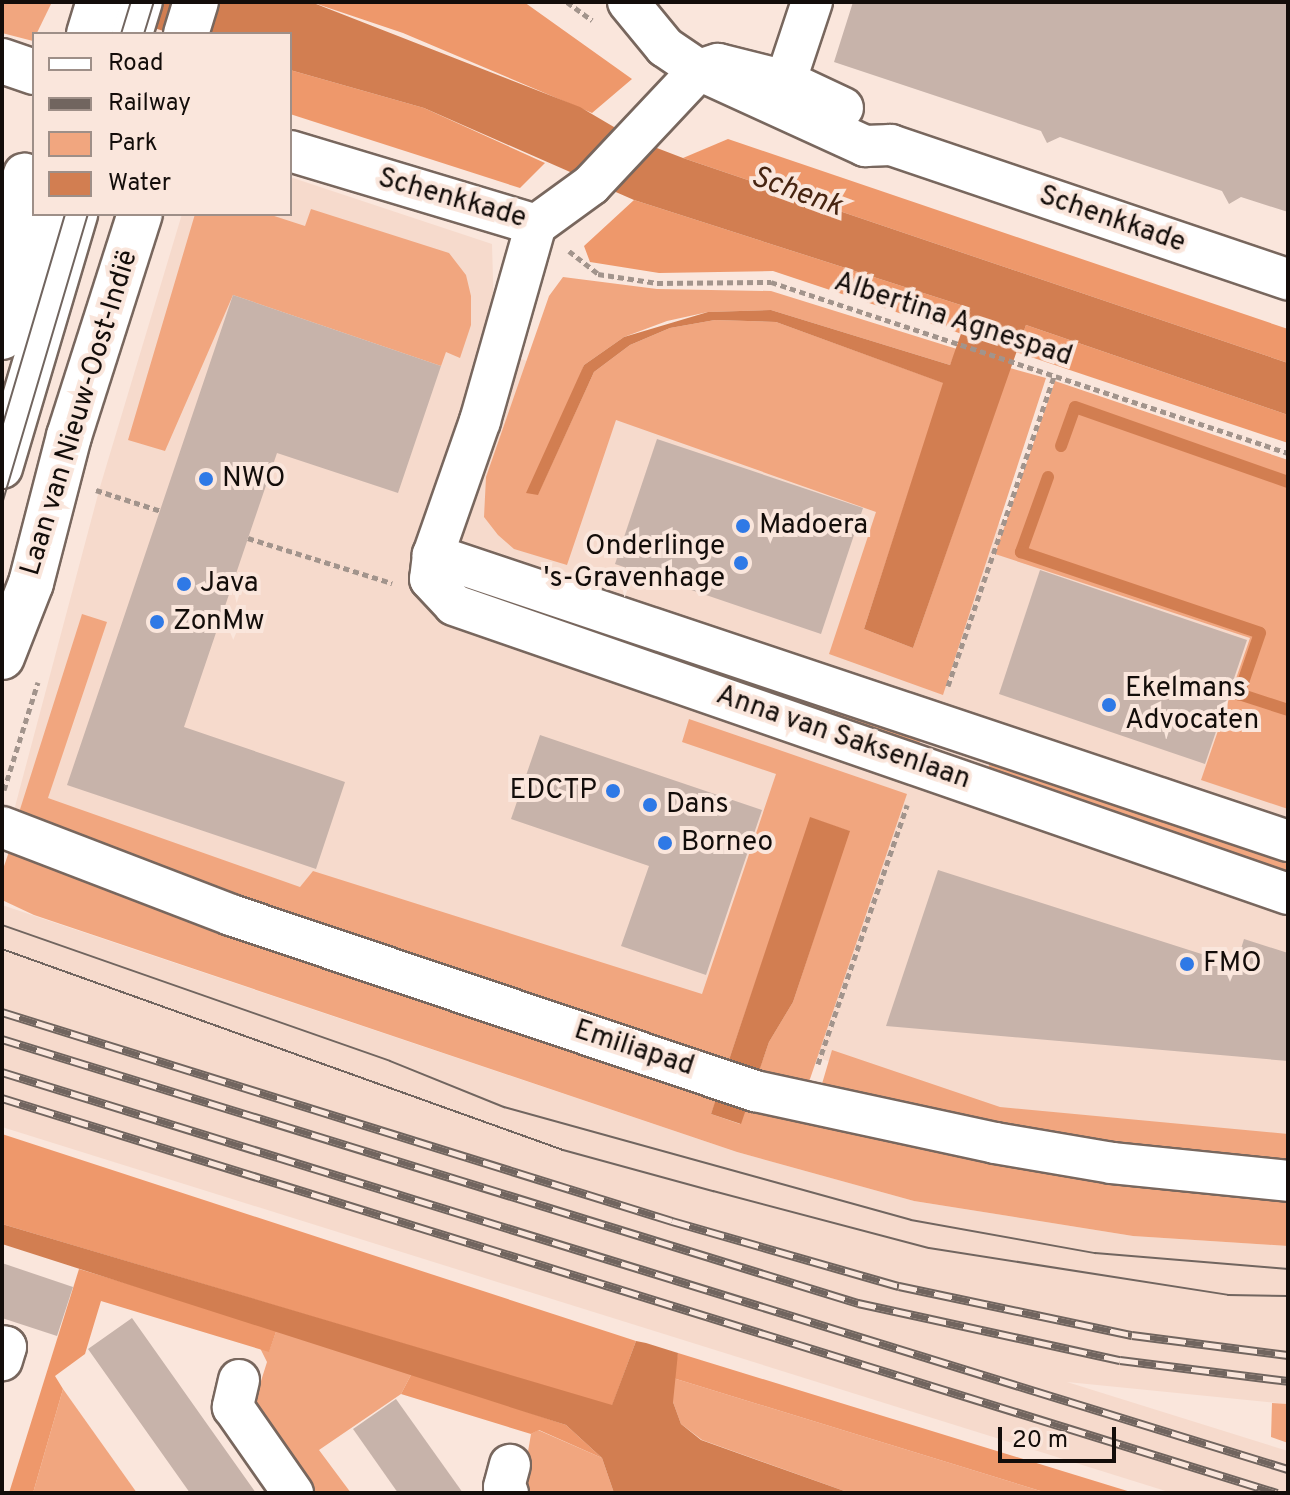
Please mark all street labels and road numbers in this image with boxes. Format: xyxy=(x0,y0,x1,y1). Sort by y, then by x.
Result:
street label: Schenkkade xyxy=(374,162,530,236)
street label: Schenkkade xyxy=(1034,179,1190,261)
street label: Laan van Nieuw-Oost-Indië xyxy=(14,246,146,580)
street label: Albertina Agnespad xyxy=(829,265,1077,375)
street label: Anna van Saksenlaan xyxy=(712,679,974,797)
street label: Emiliapad xyxy=(570,1014,698,1084)

